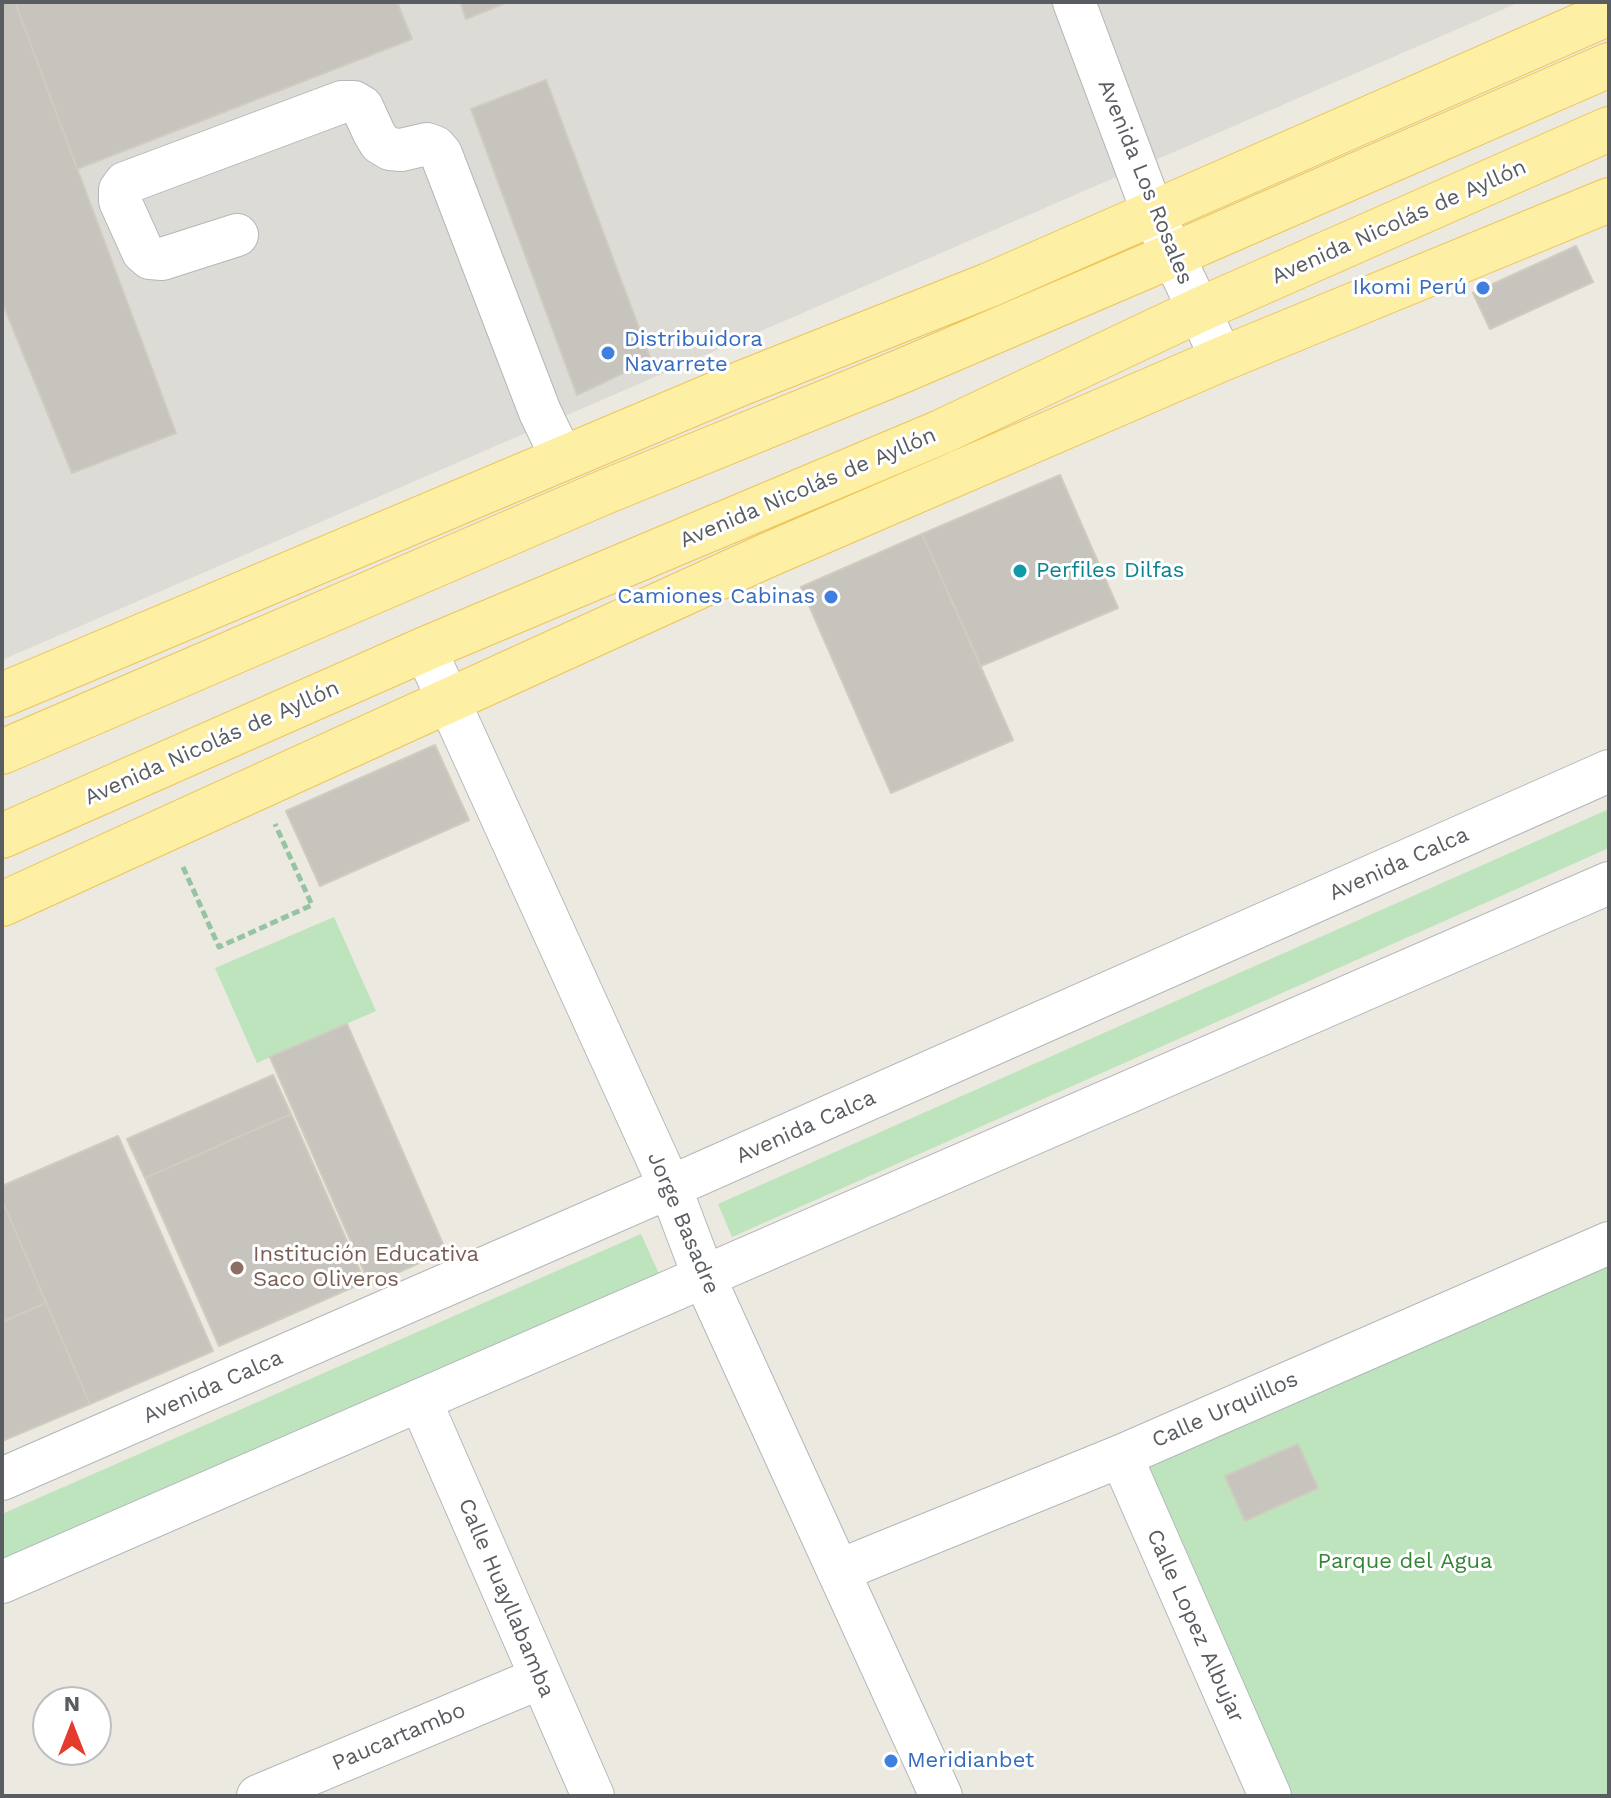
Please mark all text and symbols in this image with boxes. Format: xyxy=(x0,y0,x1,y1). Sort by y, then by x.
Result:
street label: Avenida Los Rosales xyxy=(1092,76,1198,288)
street label: Avenida Nicolás de Ayllón xyxy=(1268,154,1530,290)
place label: Ikomi Perú xyxy=(1353,275,1467,301)
marker: Ikomi Perú xyxy=(1474,279,1492,297)
place label: Distribuidora Navarrete xyxy=(624,327,763,378)
marker: Distribuidora Navarrete xyxy=(599,344,617,362)
street label: Avenida Nicolás de Ayllón xyxy=(676,422,940,554)
place label: Perfiles Dilfas xyxy=(1036,558,1184,584)
marker: Perfiles Dilfas xyxy=(1011,562,1029,580)
place label: Camiones Cabinas xyxy=(617,584,815,610)
marker: Camiones Cabinas xyxy=(822,588,840,606)
street label: Avenida Nicolás de Ayllón xyxy=(81,675,343,811)
street label: Avenida Calca xyxy=(1325,821,1473,907)
street label: Avenida Calca xyxy=(732,1084,880,1170)
street label: Jorge Basadre xyxy=(641,1148,725,1298)
place label: Institución Educativa Saco Oliveros xyxy=(253,1242,479,1294)
marker: Institución Educativa Saco Oliveros xyxy=(228,1259,246,1277)
street label: Avenida Calca xyxy=(139,1344,287,1430)
street label: Calle Urquillos xyxy=(1148,1366,1302,1454)
street label: Calle Huayllabamba xyxy=(452,1495,560,1701)
street label: Calle Lopez Albujar xyxy=(1140,1525,1250,1727)
park label: Parque del Agua xyxy=(1317,1549,1493,1575)
north arrow xyxy=(32,1686,112,1766)
text: N xyxy=(64,1691,80,1716)
street label: Paucartambo xyxy=(328,1697,470,1777)
place label: Meridianbet xyxy=(907,1748,1034,1774)
marker: Meridianbet xyxy=(882,1752,900,1770)

